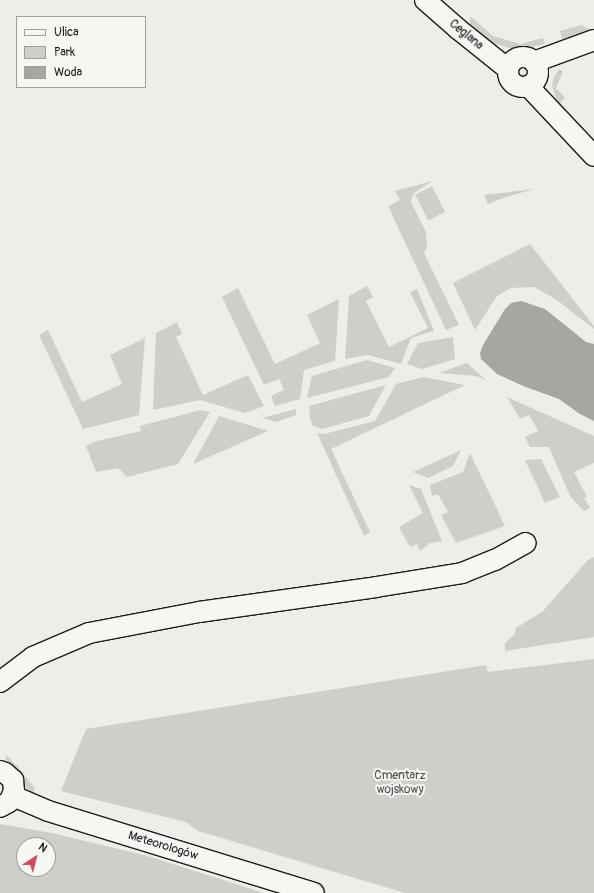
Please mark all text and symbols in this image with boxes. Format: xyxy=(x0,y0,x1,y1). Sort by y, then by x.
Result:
legend xyxy=(16,16,146,88)
street label: Ceglana xyxy=(446,17,486,53)
text: Ulica xyxy=(54,25,79,40)
text: Park xyxy=(54,45,75,60)
text: Woda xyxy=(54,65,82,80)
park label: Cmentarz wojskowy xyxy=(374,769,426,797)
street label: Meteorologów xyxy=(126,829,200,863)
north arrow xyxy=(16,837,56,877)
text: N xyxy=(36,840,50,855)

